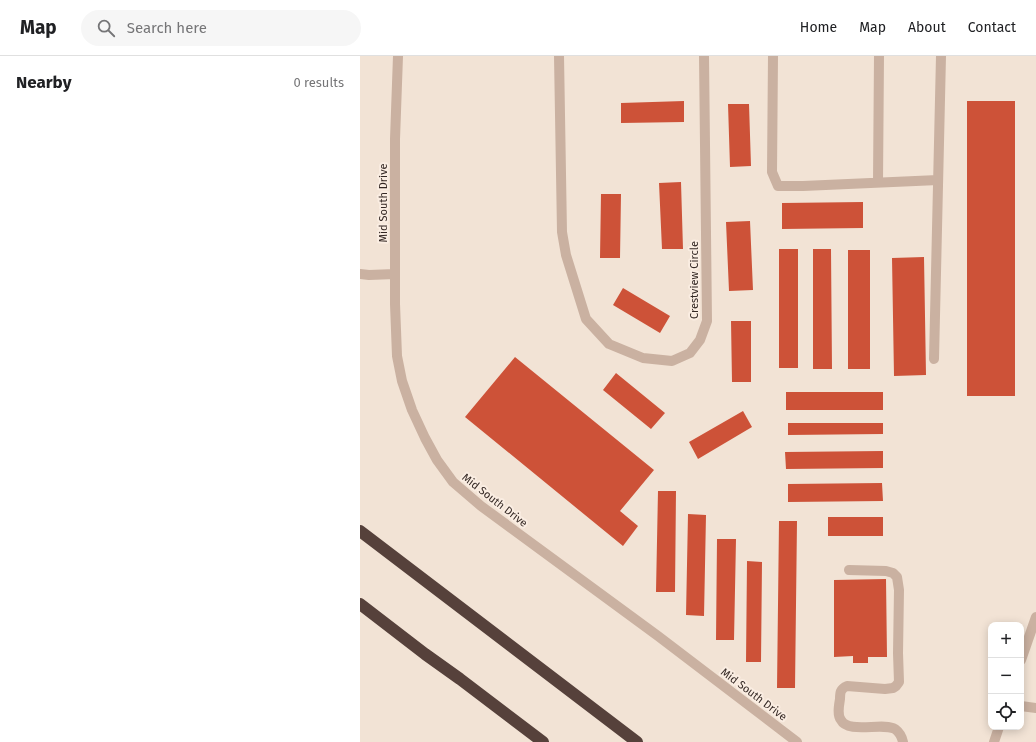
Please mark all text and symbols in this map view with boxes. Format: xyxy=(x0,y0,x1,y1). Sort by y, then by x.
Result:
search box xyxy=(81,10,361,46)
text: Map xyxy=(20,16,57,39)
icon: search xyxy=(95,17,117,39)
text: Search here xyxy=(127,19,207,37)
text: Home xyxy=(800,19,837,36)
text: Map xyxy=(859,19,886,36)
text: About xyxy=(908,19,946,36)
text: Contact xyxy=(968,19,1016,36)
text: Nearby xyxy=(16,72,71,93)
text: 0 results xyxy=(293,75,344,90)
street label: Mid South Drive xyxy=(377,163,390,243)
street label: Crestview Circle xyxy=(688,241,701,319)
street label: Mid South Drive xyxy=(460,471,530,530)
map controls xyxy=(988,622,1024,730)
button: + xyxy=(988,622,1024,658)
button: − xyxy=(988,658,1024,694)
street label: Mid South Drive xyxy=(718,665,789,723)
button: locate xyxy=(988,694,1024,730)

